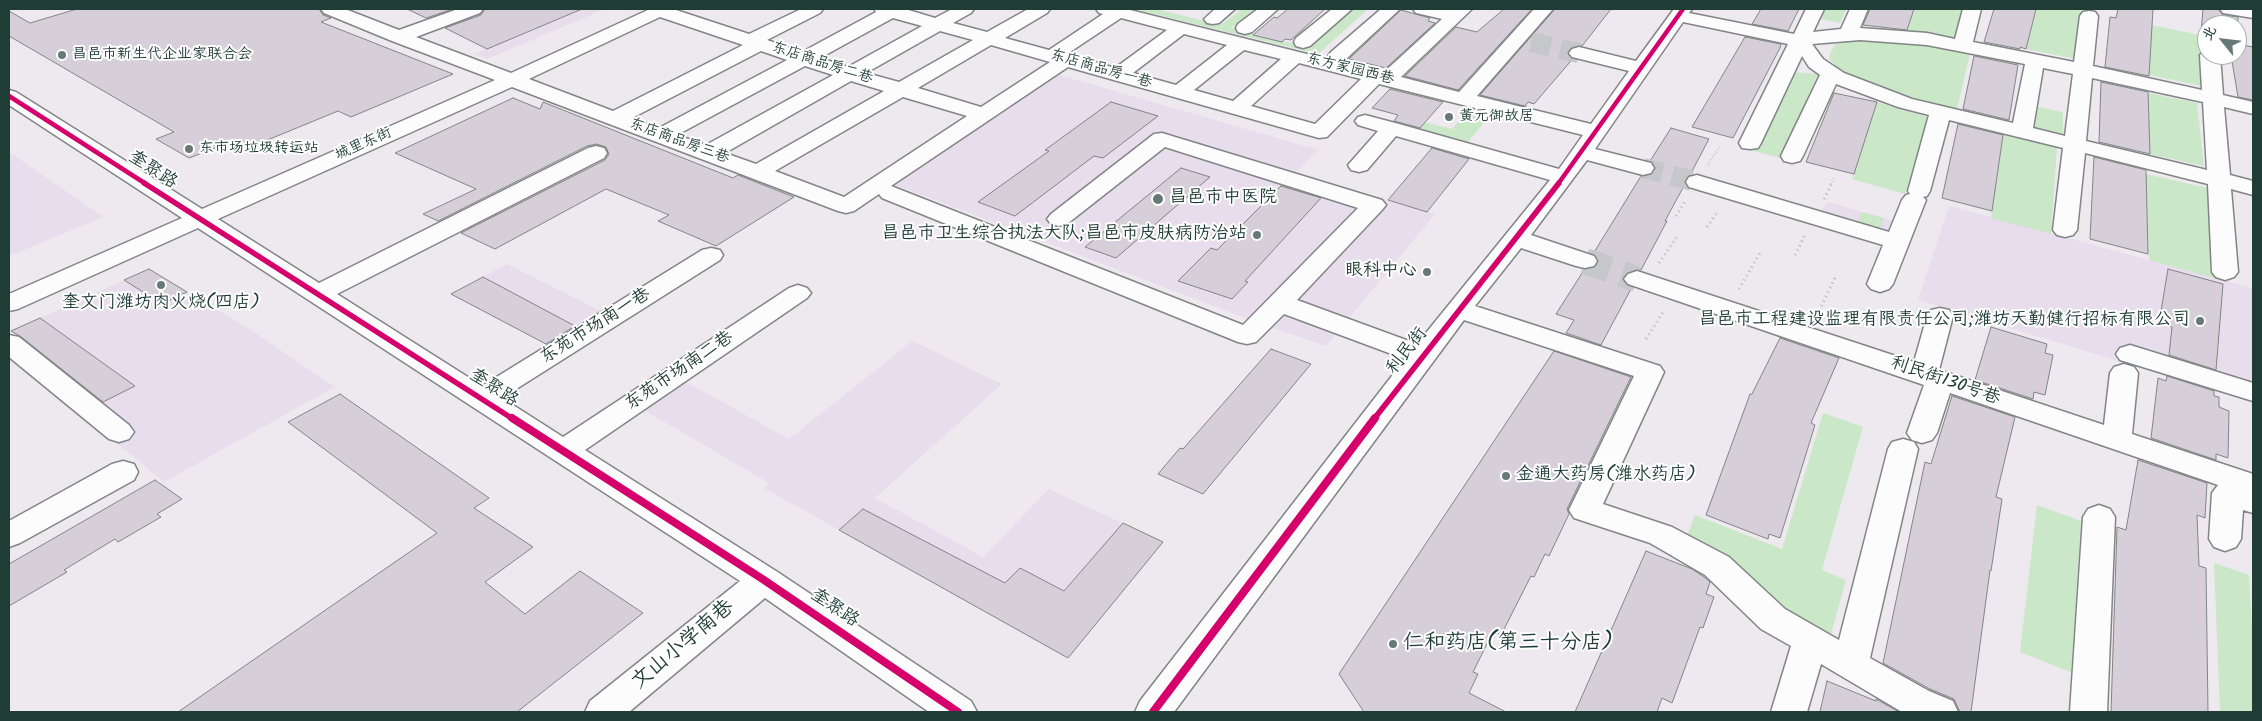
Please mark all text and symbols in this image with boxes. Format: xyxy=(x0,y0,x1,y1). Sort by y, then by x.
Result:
north arrow xyxy=(2197,15,2247,65)
text: 北 xyxy=(2197,22,2223,45)
street label: 东店商品房二巷 xyxy=(769,39,875,89)
place label: 昌邑市新生代企业家联合会 xyxy=(72,46,252,64)
street label: 东店商品房一巷 xyxy=(1048,47,1154,93)
marker: 昌邑市新生代企业家联合会 xyxy=(56,49,68,61)
street label: 东方家园西巷 xyxy=(1304,50,1396,90)
place label: 黄元御故居 xyxy=(1459,108,1534,126)
marker: 黄元御故居 xyxy=(1443,111,1455,123)
street label: 东店商品房三巷 xyxy=(627,116,731,168)
street label: 城里东街 xyxy=(333,125,395,165)
place label: 东市场垃圾转运站 xyxy=(199,140,319,158)
marker: 东市场垃圾转运站 xyxy=(183,143,195,155)
street label: 奎聚路 xyxy=(123,147,181,195)
place label: 昌邑市中医院 xyxy=(1169,188,1277,210)
marker: 昌邑市中医院 xyxy=(1151,192,1165,206)
place label: 昌邑市卫生综合执法大队;昌邑市皮肤病防治站 xyxy=(881,224,1247,246)
marker: 昌邑市卫生综合执法大队;昌邑市皮肤病防治站 xyxy=(1251,229,1263,241)
place label: 眼科中心 xyxy=(1345,261,1417,283)
marker: 眼科中心 xyxy=(1421,266,1433,278)
marker: 奎文门潍坊肉火烧(四店) xyxy=(155,279,167,291)
street label: 东苑市场南一巷 xyxy=(537,284,655,370)
place label: 奎文门潍坊肉火烧(四店) xyxy=(62,293,260,315)
place label: 昌邑市工程建设监理有限责任公司;潍坊天勤健行招标有限公司 xyxy=(1698,310,2190,332)
marker: 昌邑市工程建设监理有限责任公司;潍坊天勤健行招标有限公司 xyxy=(2194,315,2206,327)
street label: 利民街 xyxy=(1383,324,1433,380)
street label: 东苑市场南二巷 xyxy=(622,328,738,416)
street label: 利民街130号巷 xyxy=(1887,353,2003,411)
street label: 奎聚路 xyxy=(464,365,522,413)
place label: 金通大药房(潍水药店) xyxy=(1516,465,1696,487)
marker: 金通大药房(潍水药店) xyxy=(1500,470,1512,482)
street label: 奎聚路 xyxy=(806,585,862,633)
street label: 文山小学南巷 xyxy=(628,596,740,696)
place label: 仁和药店(第三十分店) xyxy=(1403,631,1613,657)
marker: 仁和药店(第三十分店) xyxy=(1387,638,1399,650)

